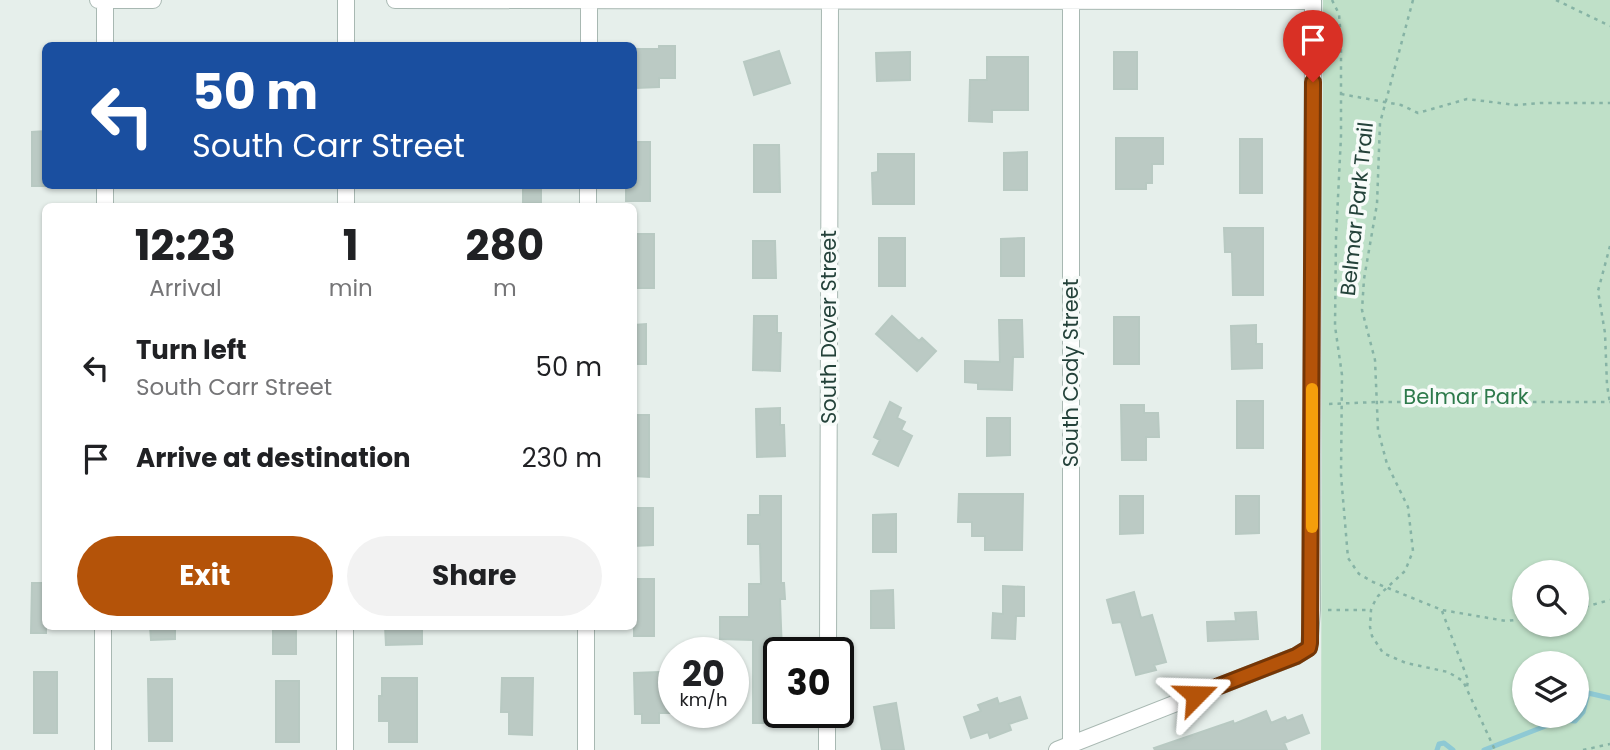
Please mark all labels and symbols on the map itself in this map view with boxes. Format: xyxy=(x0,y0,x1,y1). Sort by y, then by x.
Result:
pin xyxy=(1283,10,1343,82)
street label: Belmar Park Trail xyxy=(1333,121,1380,297)
street label: South Dover Street xyxy=(814,230,843,424)
street label: South Cody Street xyxy=(1056,279,1085,467)
park label: Belmar Park xyxy=(1403,382,1529,411)
speed limit sign: 30 xyxy=(763,637,854,728)
position arrow xyxy=(1159,658,1233,732)

